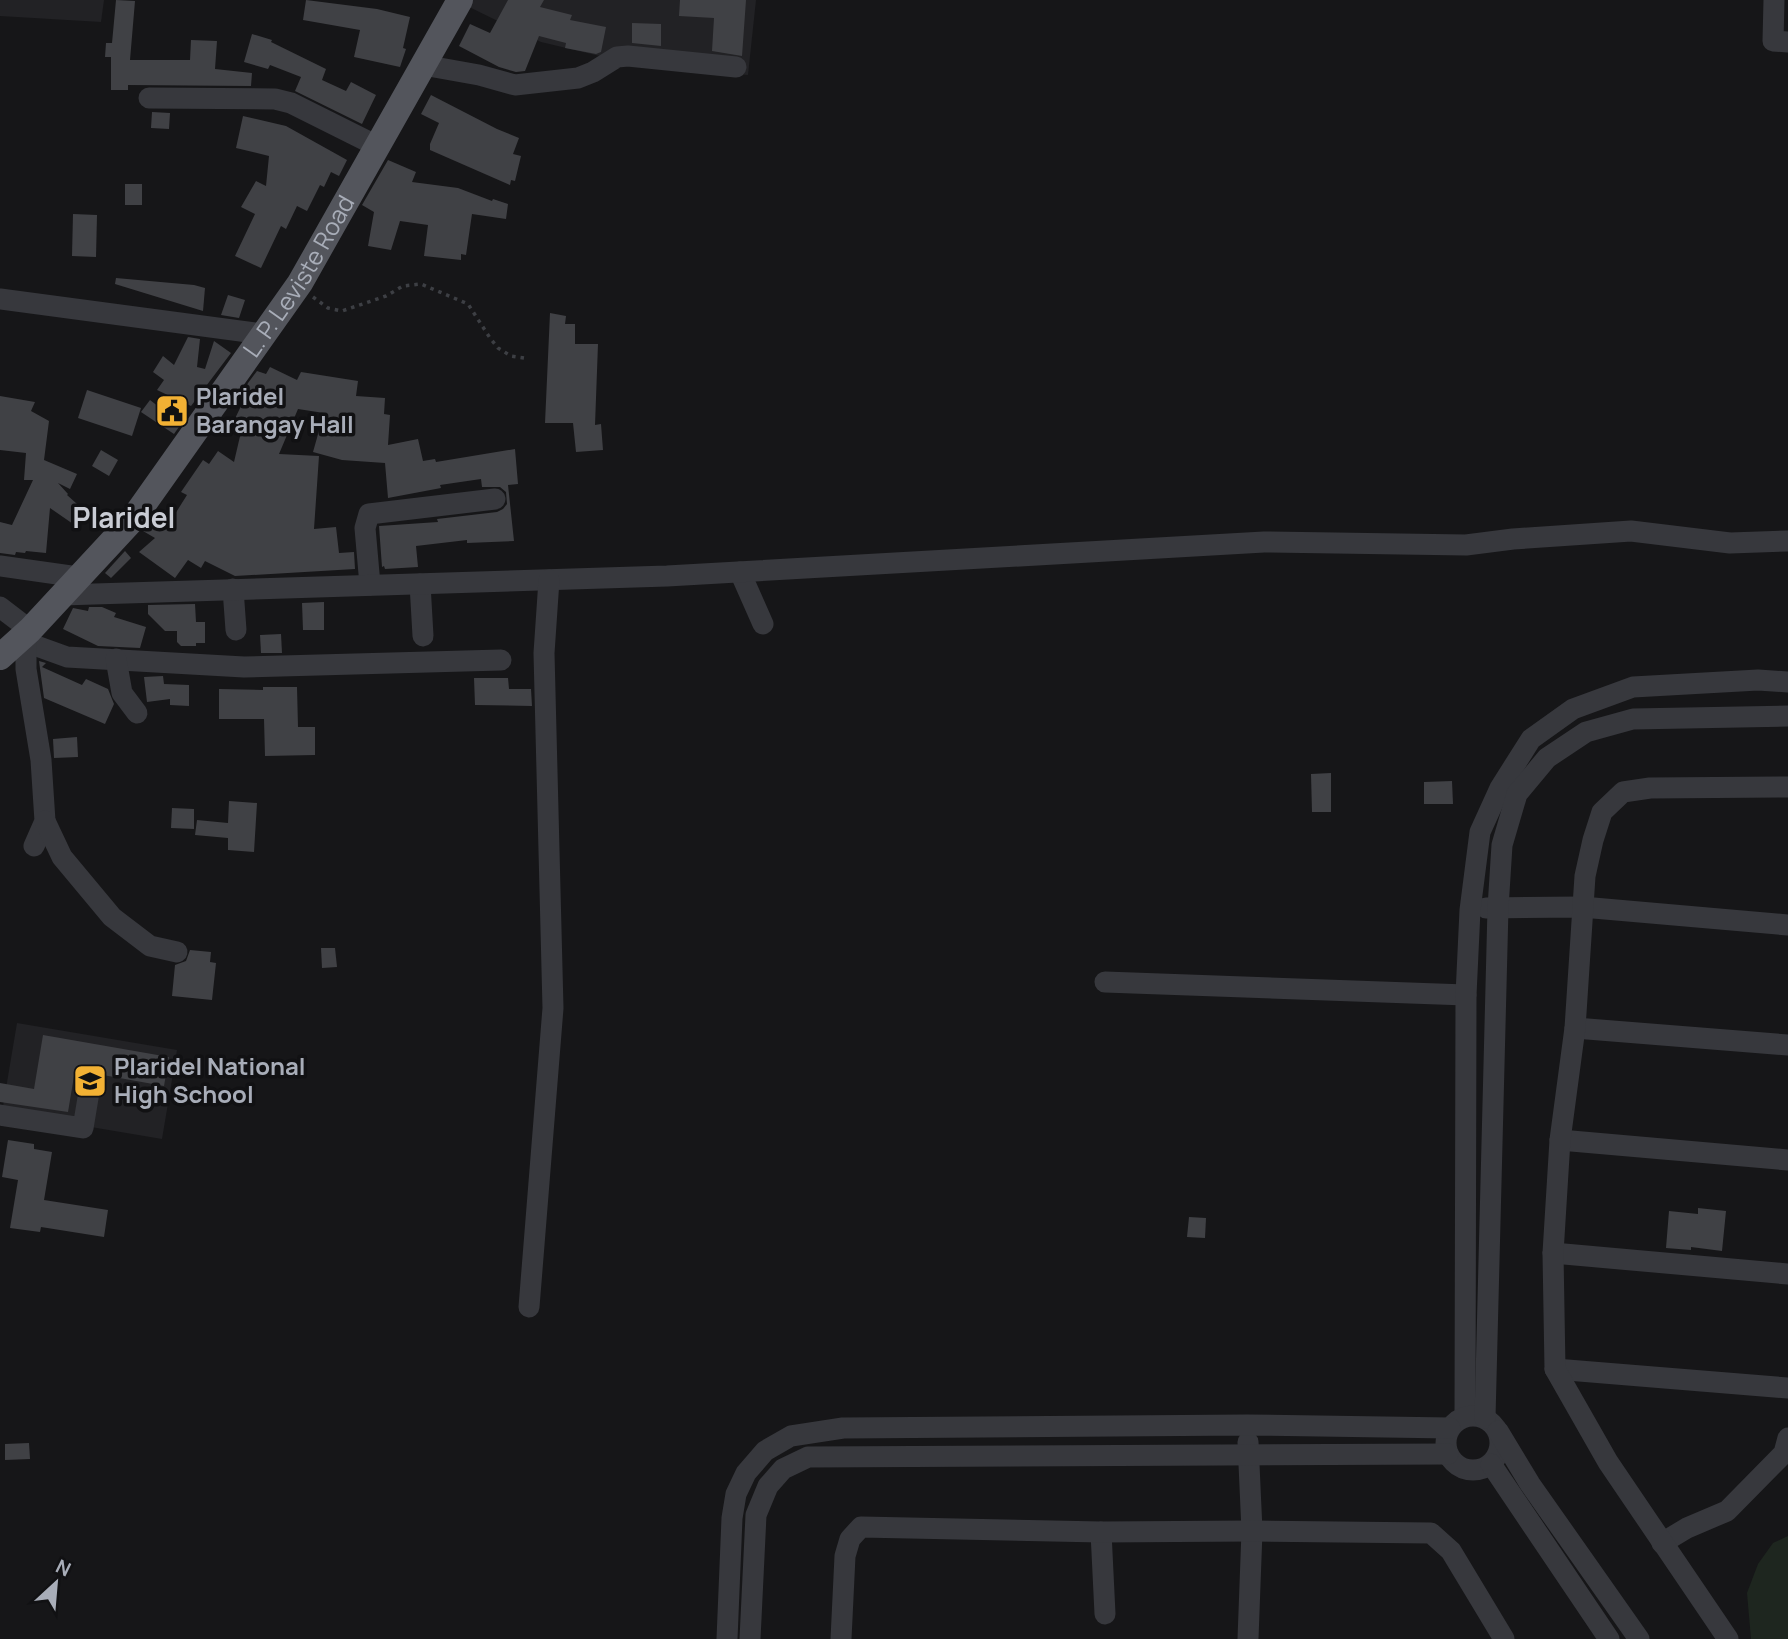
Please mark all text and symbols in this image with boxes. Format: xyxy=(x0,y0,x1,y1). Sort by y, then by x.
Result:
street label: L. P. Leviste Road xyxy=(235,189,361,363)
place label: Plaridel Barangay Hall xyxy=(196,379,354,440)
public building icon: Plaridel Barangay Hall xyxy=(153,392,191,430)
district label: Plaridel xyxy=(73,498,175,536)
place label: Plaridel National High School xyxy=(114,1049,306,1110)
school or university icon: Plaridel National High School xyxy=(71,1062,109,1100)
north arrow xyxy=(21,1548,91,1618)
text: N xyxy=(52,1553,75,1582)

